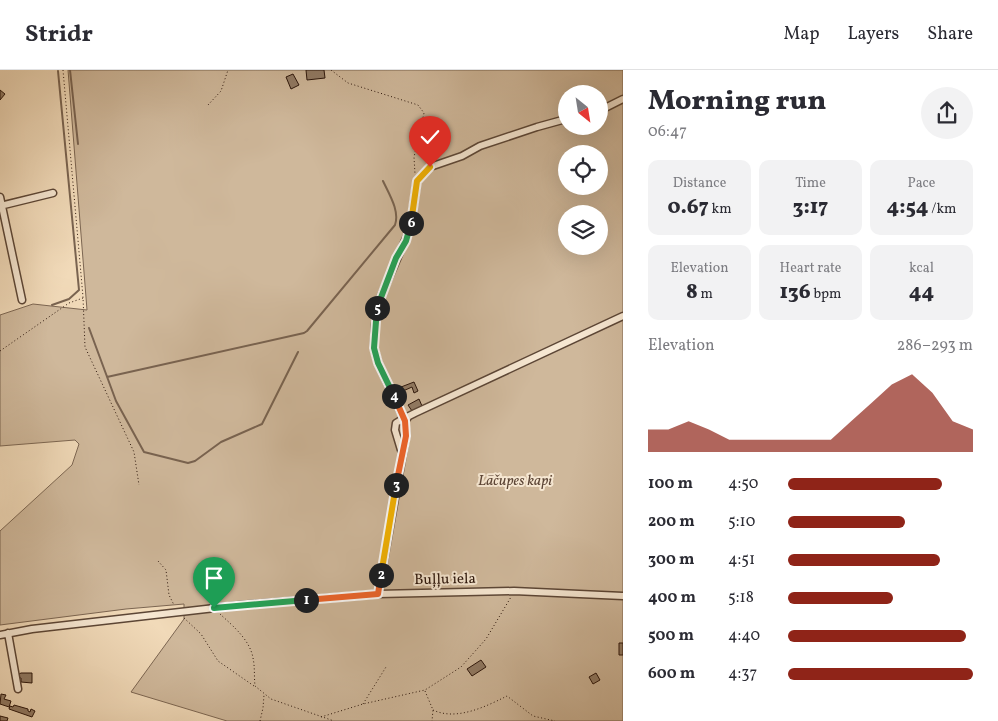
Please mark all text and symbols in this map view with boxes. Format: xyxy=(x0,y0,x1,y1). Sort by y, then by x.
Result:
text: Stridr xyxy=(25,18,93,52)
text: Map xyxy=(783,22,819,47)
text: Layers xyxy=(847,22,899,47)
text: Share xyxy=(927,22,973,47)
text: Morning run xyxy=(648,82,826,121)
north arrow xyxy=(558,85,608,135)
map controls xyxy=(558,85,608,255)
button: share xyxy=(921,87,973,139)
pin xyxy=(409,116,451,167)
text: 06:47 xyxy=(648,121,687,143)
icon: check xyxy=(416,123,444,151)
button: locate xyxy=(558,145,608,195)
text: Distance xyxy=(673,174,726,193)
text: Time xyxy=(795,174,826,193)
text: Pace xyxy=(908,174,936,193)
text: 0.67 xyxy=(667,193,709,222)
text: 3:17 xyxy=(793,193,828,222)
text: 4:54 xyxy=(887,193,929,222)
text: km xyxy=(709,200,732,219)
text: /km xyxy=(929,200,956,219)
button: layers xyxy=(558,205,608,255)
pin: 6 xyxy=(398,210,424,236)
text: 6 xyxy=(408,214,415,233)
text: Elevation xyxy=(670,259,729,278)
text: Heart rate xyxy=(780,259,841,278)
text: kcal xyxy=(909,259,934,278)
text: 8 xyxy=(686,278,698,307)
text: 136 xyxy=(779,278,811,307)
text: 44 xyxy=(909,278,934,307)
text: m xyxy=(698,285,713,304)
text: bpm xyxy=(811,285,842,304)
pin: 5 xyxy=(364,296,390,320)
text: 5 xyxy=(374,299,381,318)
text: Elevation xyxy=(648,335,715,357)
text: 286–293 m xyxy=(897,335,973,357)
pin: 4 xyxy=(382,384,406,408)
text: 4 xyxy=(390,387,399,406)
park label: Lāčupes kapi xyxy=(478,471,552,492)
pin: 3 xyxy=(384,472,408,498)
text: 100 m xyxy=(648,473,693,495)
text: 4:50 xyxy=(728,473,758,495)
text: 3 xyxy=(393,476,400,495)
text: 200 m xyxy=(648,511,695,533)
text: 5:10 xyxy=(728,511,755,533)
text: 300 m xyxy=(648,549,694,571)
text: 4:51 xyxy=(728,549,755,571)
pin xyxy=(193,557,235,608)
pin: 2 xyxy=(368,562,394,588)
icon: arrive xyxy=(200,564,228,592)
text: 2 xyxy=(378,566,385,585)
street label: Buļļu iela xyxy=(414,569,476,591)
text: 400 m xyxy=(648,587,696,609)
text: 5:18 xyxy=(728,587,754,609)
pin: 1 xyxy=(294,588,318,612)
text: 1 xyxy=(304,591,309,610)
text: 500 m xyxy=(648,625,694,647)
text: 4:40 xyxy=(728,625,760,647)
text: 600 m xyxy=(648,663,695,685)
text: 4:37 xyxy=(728,663,757,685)

